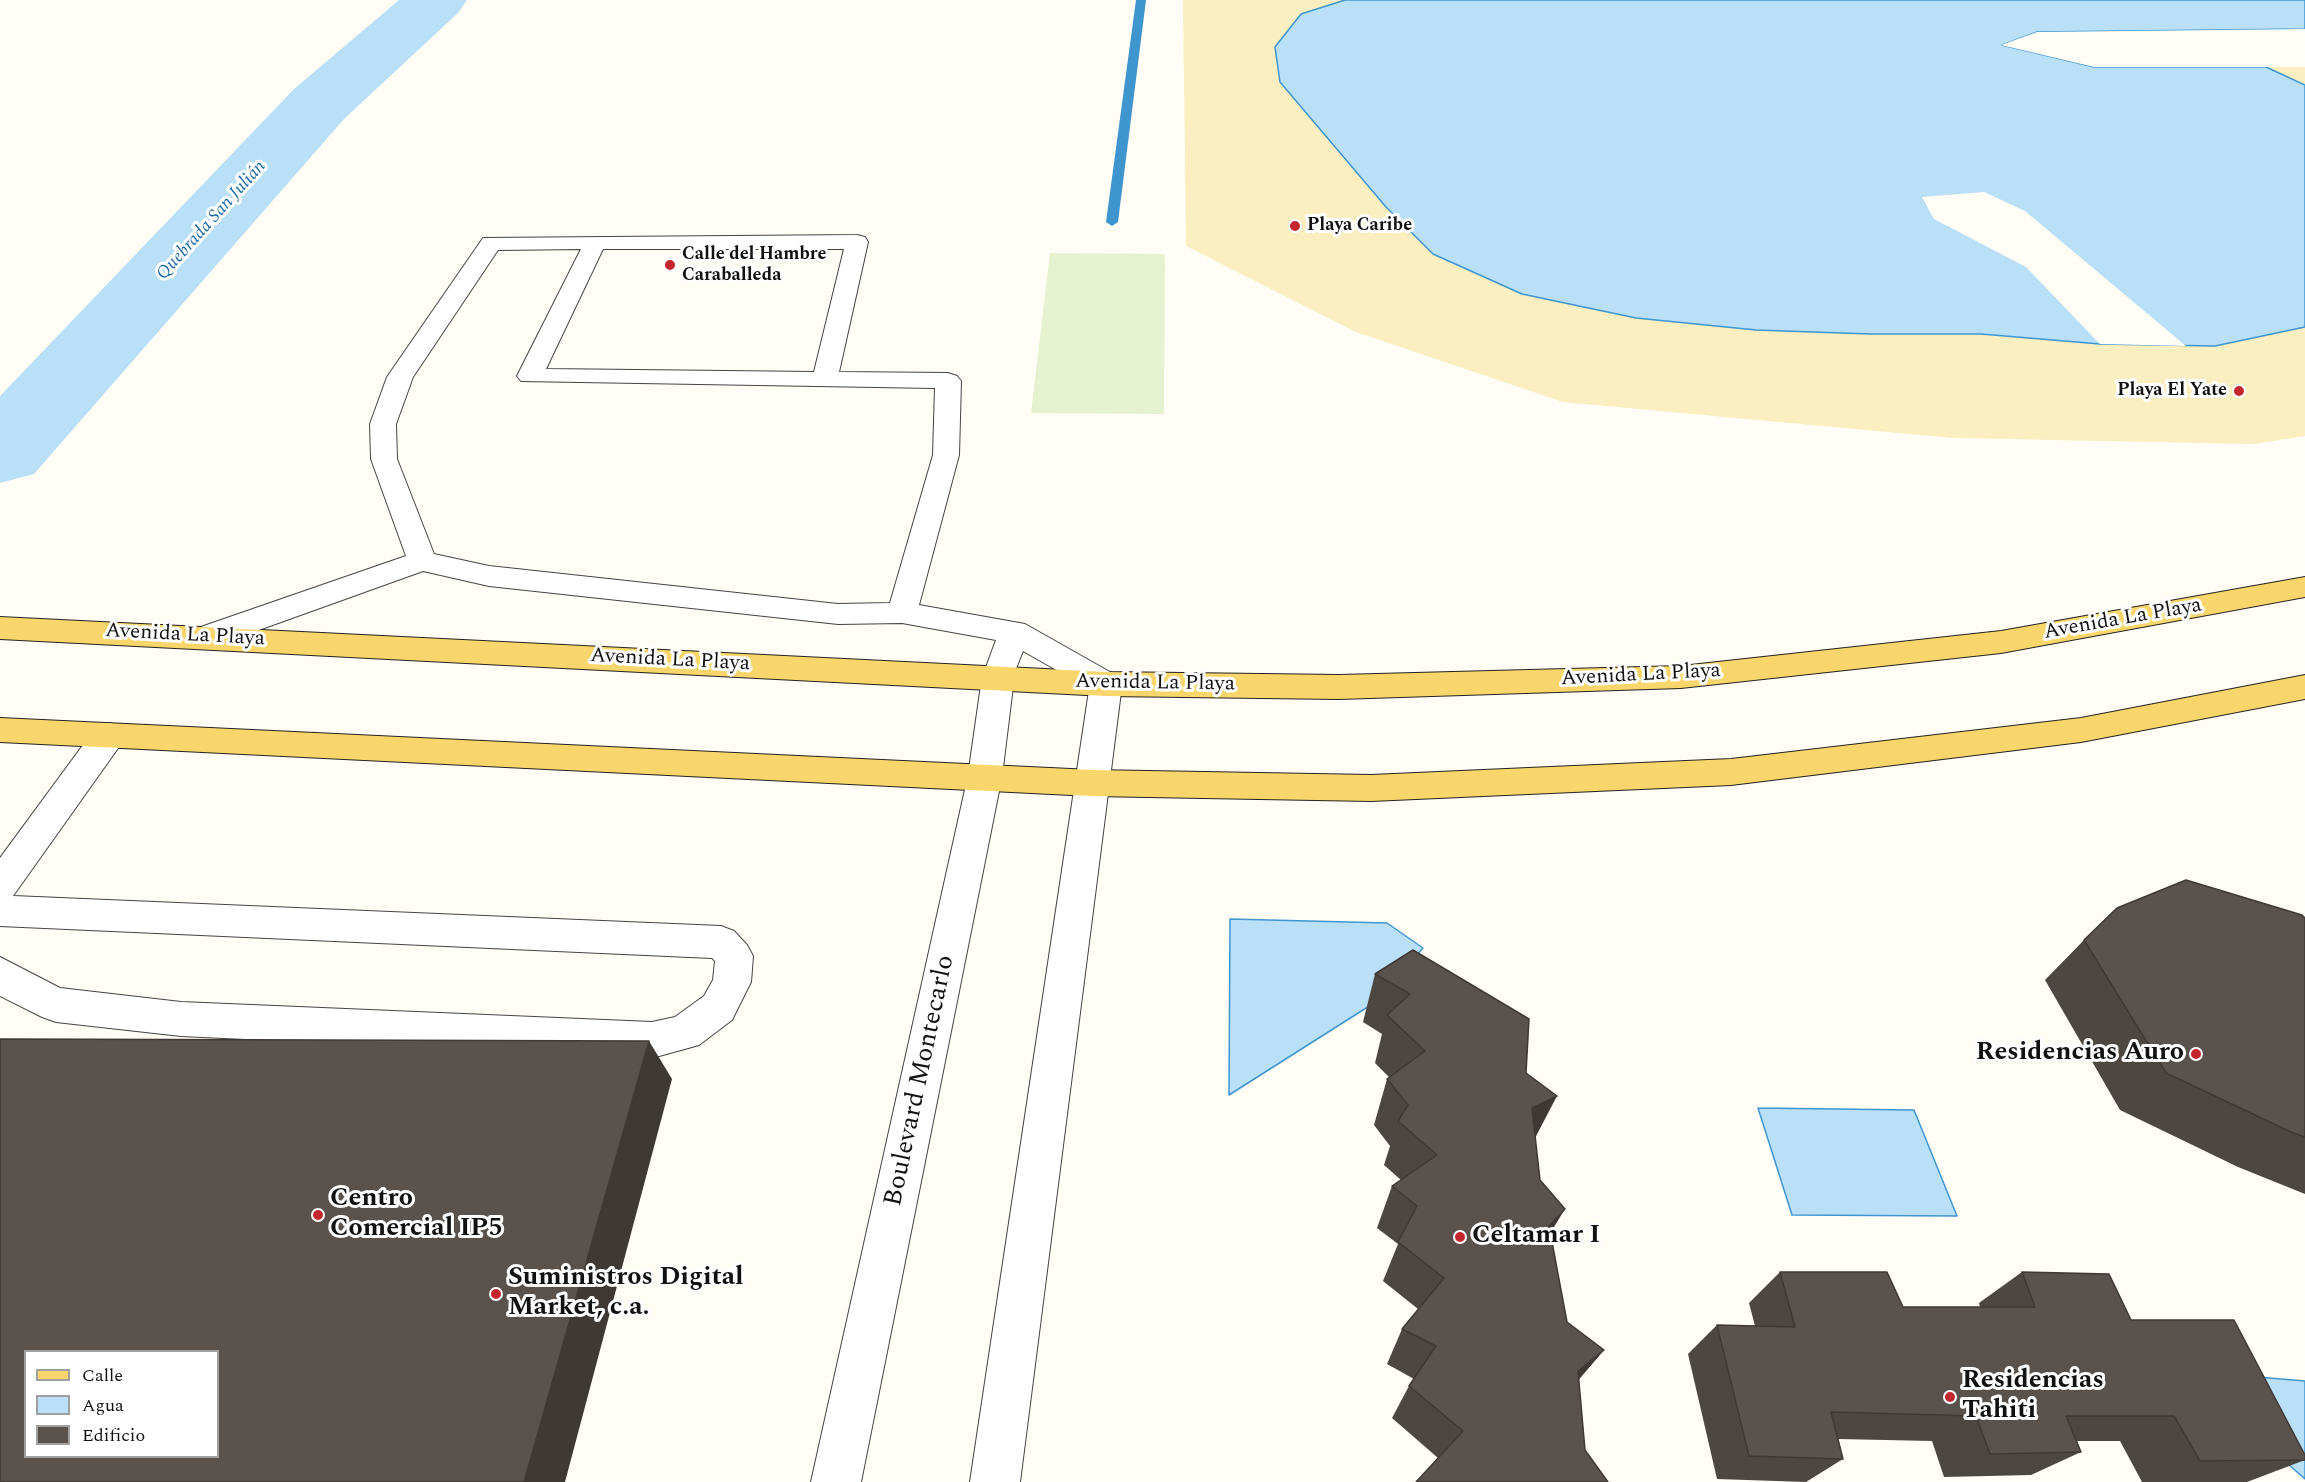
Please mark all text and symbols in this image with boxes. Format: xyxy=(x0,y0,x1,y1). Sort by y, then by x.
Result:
water label: Quebrada San Julián xyxy=(153,157,271,285)
place label: Playa Caribe xyxy=(1307,215,1412,237)
marker: Playa Caribe xyxy=(1288,219,1302,233)
place label: Calle del Hambre Caraballeda xyxy=(682,244,826,286)
marker: Calle del Hambre Caraballeda xyxy=(663,258,677,272)
place label: Playa El Yate xyxy=(2117,380,2227,402)
marker: Playa El Yate xyxy=(2232,384,2246,398)
street label: Avenida La Playa xyxy=(2042,594,2204,646)
street label: Avenida La Playa xyxy=(104,619,266,653)
street label: Avenida La Playa xyxy=(589,644,751,678)
street label: Avenida La Playa xyxy=(1560,659,1722,693)
street label: Avenida La Playa xyxy=(1075,670,1235,698)
street label: Boulevard Montecarlo xyxy=(879,953,963,1209)
place label: Residencias Auro xyxy=(1976,1038,2184,1070)
marker: Residencias Auro xyxy=(2189,1047,2203,1061)
place label: Centro Comercial IP5 xyxy=(330,1184,503,1246)
marker: Centro Comercial IP5 xyxy=(311,1208,325,1222)
place label: Celtamar I xyxy=(1472,1221,1600,1253)
marker: Celtamar I xyxy=(1453,1230,1467,1244)
place label: Suministros Digital Market, c.a. xyxy=(508,1263,744,1324)
marker: Suministros Digital Market, c.a. xyxy=(489,1287,503,1301)
legend xyxy=(24,1350,219,1458)
text: Calle xyxy=(82,1362,123,1389)
place label: Residencias Tahiti xyxy=(1962,1366,2104,1428)
marker: Residencias Tahiti xyxy=(1943,1390,1957,1404)
text: Agua xyxy=(82,1392,124,1419)
text: Edificio xyxy=(82,1422,145,1449)

